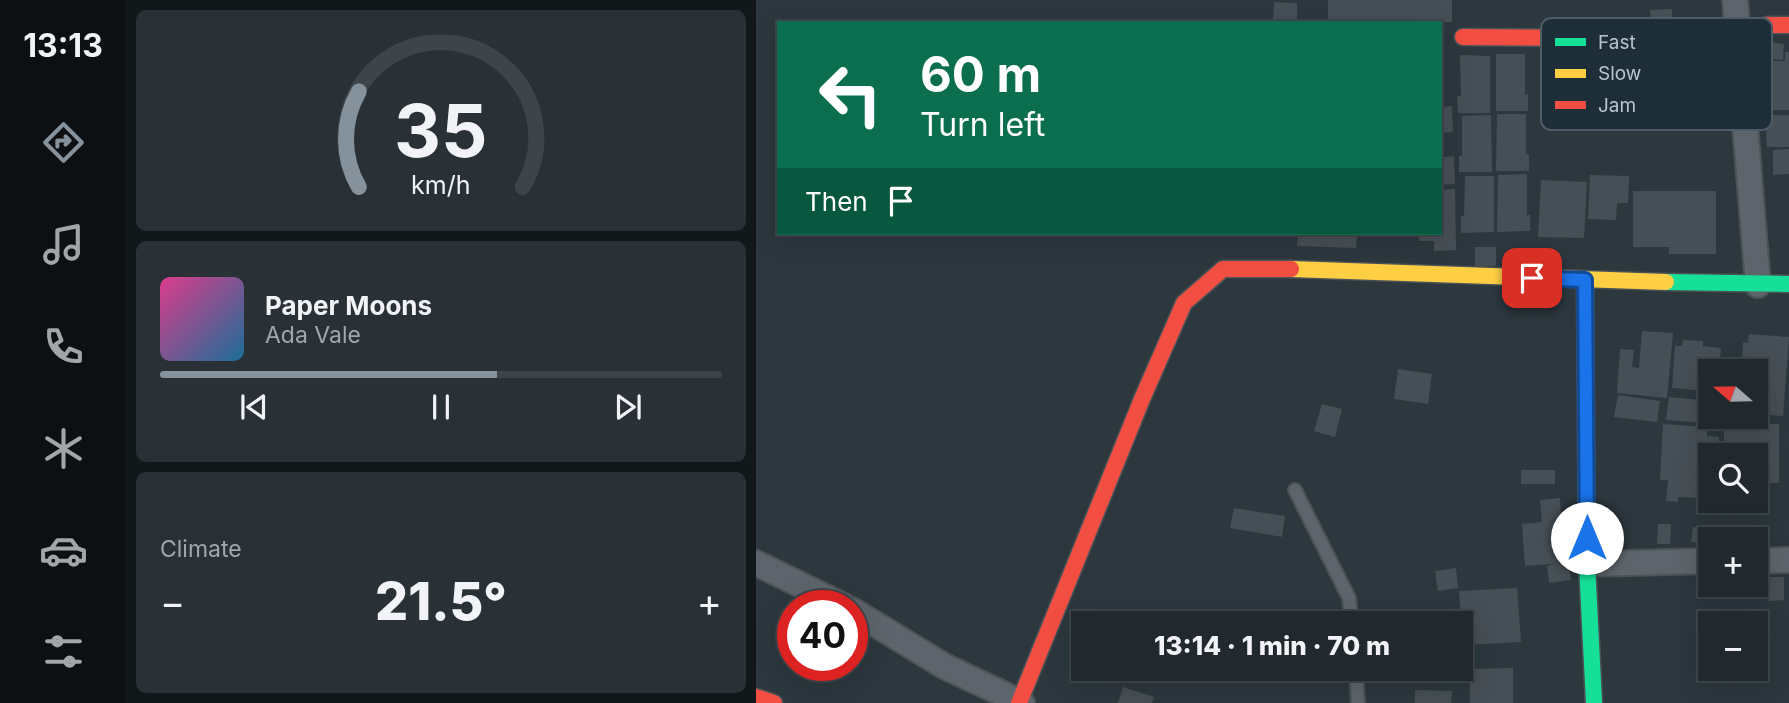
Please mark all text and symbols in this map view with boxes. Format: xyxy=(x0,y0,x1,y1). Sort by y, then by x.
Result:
legend xyxy=(1541,18,1772,130)
text: 13:13 xyxy=(23,26,103,65)
text: Fast xyxy=(1598,31,1636,54)
text: 60 m xyxy=(920,45,1041,104)
icon: left xyxy=(805,49,896,140)
text: Slow xyxy=(1598,62,1641,85)
text: 35 xyxy=(394,86,488,175)
text: Jam xyxy=(1598,94,1636,117)
text: Turn left xyxy=(920,105,1045,144)
icon: directions xyxy=(39,118,88,167)
text: km/h xyxy=(411,169,471,199)
icon: arrive xyxy=(882,182,920,220)
text: Then xyxy=(805,186,868,217)
icon: music xyxy=(39,220,88,269)
pin xyxy=(1502,248,1562,308)
icon: arrive xyxy=(1513,259,1551,297)
text: Paper Moons xyxy=(265,290,432,321)
text: Ada Vale xyxy=(265,321,361,349)
icon: phone xyxy=(39,322,88,371)
north arrow xyxy=(1698,359,1768,429)
map controls xyxy=(1698,359,1768,681)
icon: previous xyxy=(235,388,273,426)
icon: pause xyxy=(422,388,460,426)
icon: next xyxy=(609,388,647,426)
icon: climate xyxy=(39,424,88,473)
button: search xyxy=(1698,443,1768,513)
position arrow xyxy=(1550,501,1624,575)
icon: car xyxy=(39,526,88,575)
button: + xyxy=(1698,527,1768,597)
text: Climate xyxy=(160,535,242,563)
text: 21.5° xyxy=(375,570,507,633)
text: − xyxy=(160,579,185,625)
text: + xyxy=(697,579,722,625)
speed limit sign: 40 xyxy=(777,590,868,681)
button: − xyxy=(1698,611,1768,681)
icon: filters xyxy=(39,627,88,676)
text: 13:14 · 1 min · 70 m xyxy=(1154,630,1390,661)

